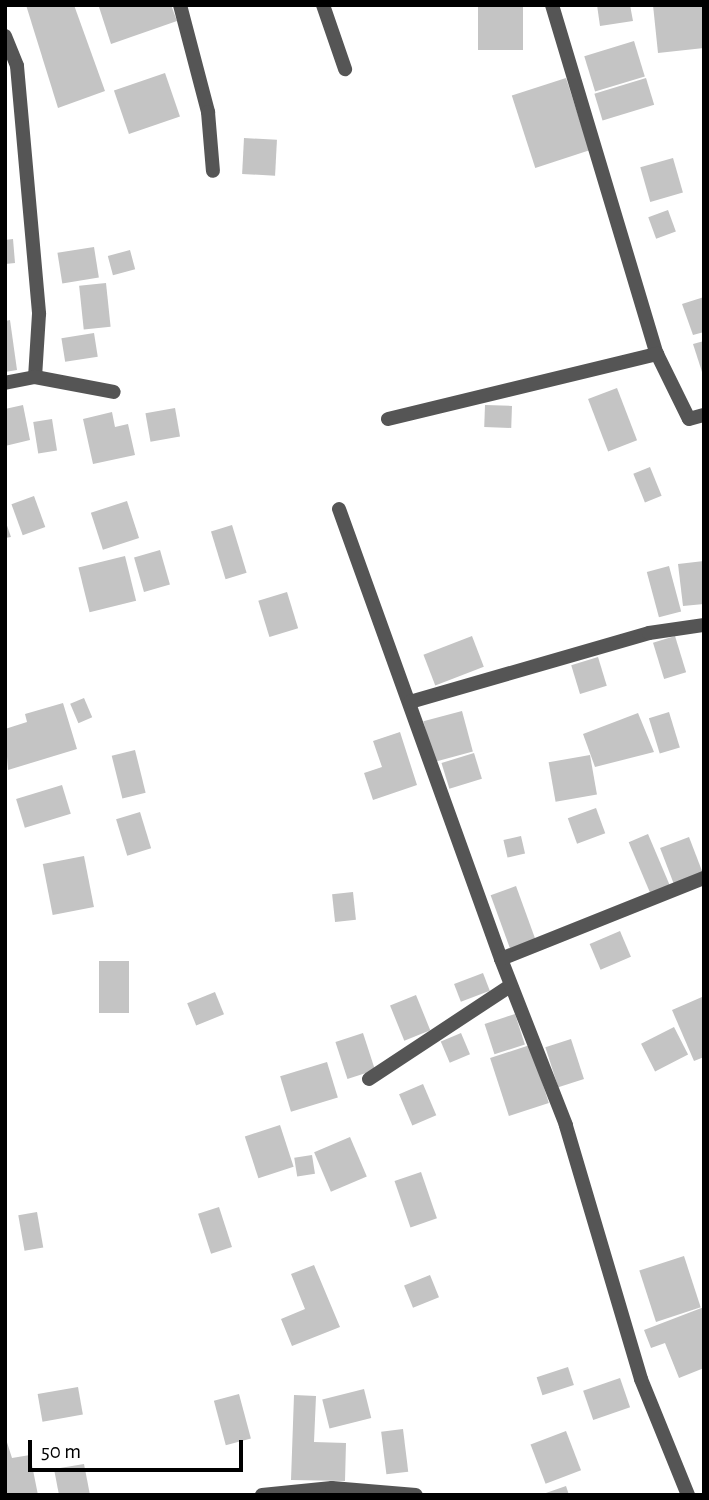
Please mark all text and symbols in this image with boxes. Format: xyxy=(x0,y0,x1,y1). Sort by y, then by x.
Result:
scale bar xyxy=(32,1426,247,1470)
text: 50 m xyxy=(41,1441,81,1462)

